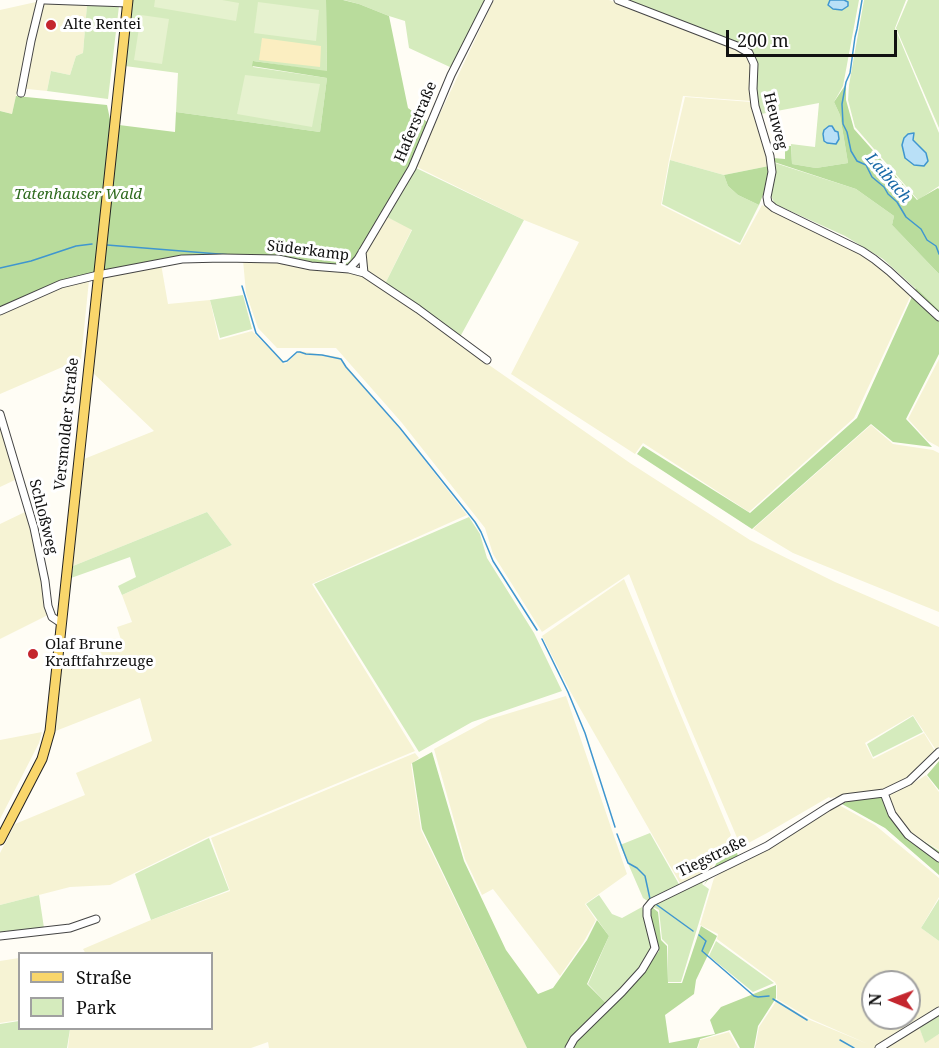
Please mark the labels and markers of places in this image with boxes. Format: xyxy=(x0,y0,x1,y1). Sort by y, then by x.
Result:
place label: Alte Rentei xyxy=(63,16,141,34)
marker: Alte Rentei xyxy=(44,18,58,32)
place label: Olaf Brune Kraftfahrzeuge xyxy=(45,636,153,671)
marker: Olaf Brune Kraftfahrzeuge xyxy=(26,647,40,661)

